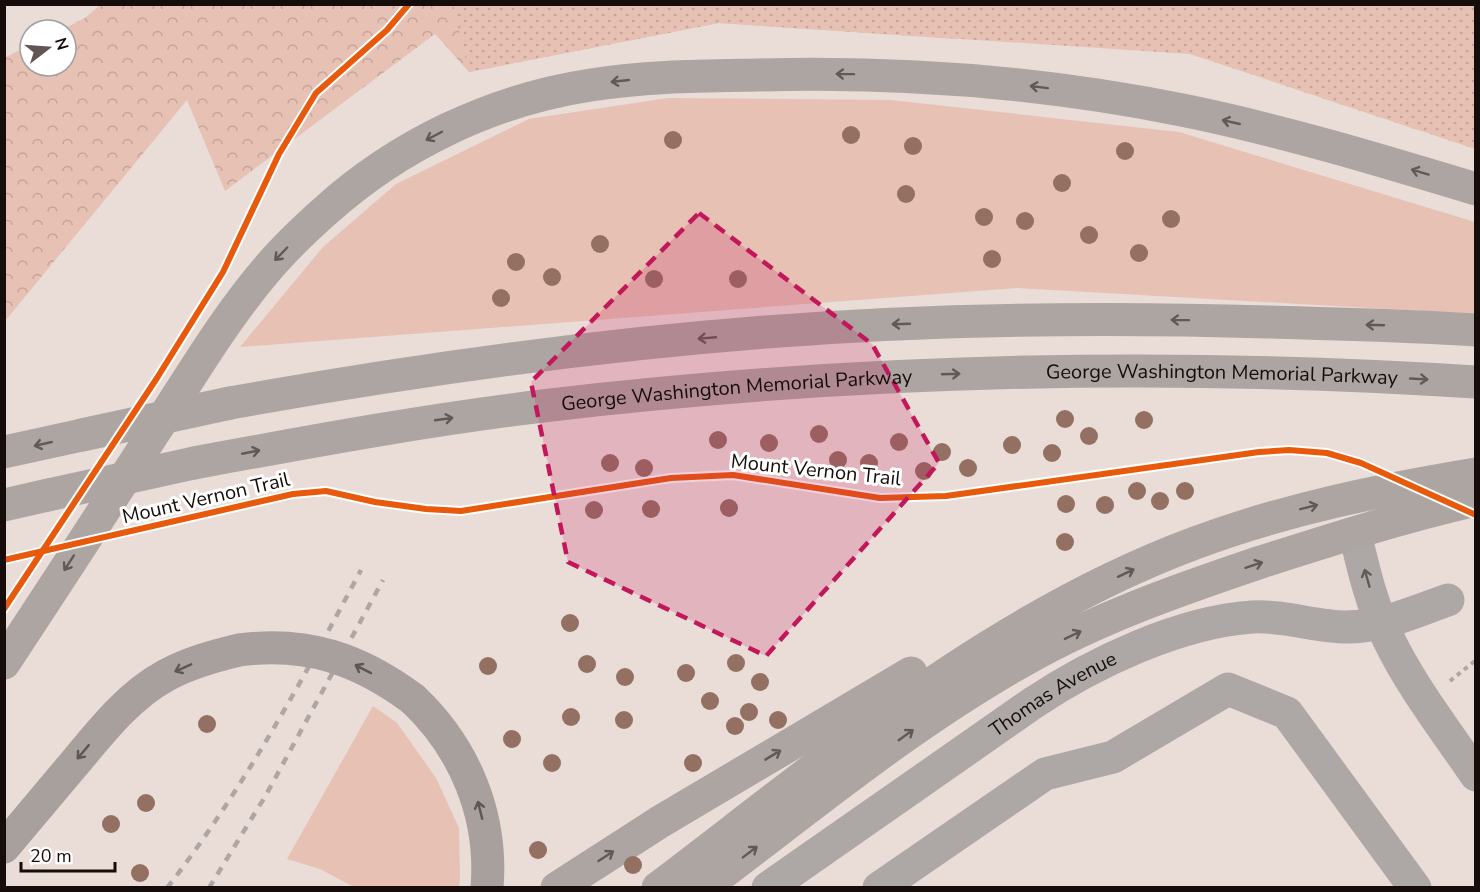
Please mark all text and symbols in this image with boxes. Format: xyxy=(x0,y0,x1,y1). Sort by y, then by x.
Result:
north arrow xyxy=(18,18,78,78)
text: N xyxy=(49,35,74,53)
one-way arrow xyxy=(835,68,855,80)
one-way arrow xyxy=(611,76,631,87)
one-way arrow xyxy=(1030,82,1050,93)
one-way arrow xyxy=(1222,115,1241,127)
one-way arrow xyxy=(426,130,443,142)
one-way arrow xyxy=(1410,166,1429,177)
one-way arrow xyxy=(273,247,288,262)
one-way arrow xyxy=(1171,314,1191,326)
one-way arrow xyxy=(892,319,912,330)
one-way arrow xyxy=(1366,320,1386,331)
one-way arrow xyxy=(697,333,717,344)
street label: George Washington Memorial Parkway xyxy=(1046,357,1399,391)
street label: George Washington Memorial Parkway xyxy=(560,362,913,417)
one-way arrow xyxy=(941,369,961,380)
one-way arrow xyxy=(1409,373,1429,384)
one-way arrow xyxy=(433,414,453,425)
one-way arrow xyxy=(34,438,53,450)
one-way arrow xyxy=(241,446,261,457)
street label: Mount Vernon Trail xyxy=(730,448,903,492)
street label: Mount Vernon Trail xyxy=(120,466,292,530)
one-way arrow xyxy=(1299,501,1318,513)
one-way arrow xyxy=(63,554,75,571)
one-way arrow xyxy=(1244,558,1263,569)
one-way arrow xyxy=(1116,566,1134,578)
one-way arrow xyxy=(1361,568,1372,587)
one-way arrow xyxy=(1063,628,1081,640)
street label: Thomas Avenue xyxy=(984,645,1121,743)
one-way arrow xyxy=(355,662,373,674)
one-way arrow xyxy=(175,663,193,674)
one-way arrow xyxy=(897,729,913,742)
one-way arrow xyxy=(77,744,90,760)
one-way arrow xyxy=(764,748,781,760)
one-way arrow xyxy=(474,801,486,820)
scale bar xyxy=(21,835,116,873)
text: 20 m xyxy=(30,844,72,868)
one-way arrow xyxy=(741,846,757,859)
one-way arrow xyxy=(597,849,614,861)

